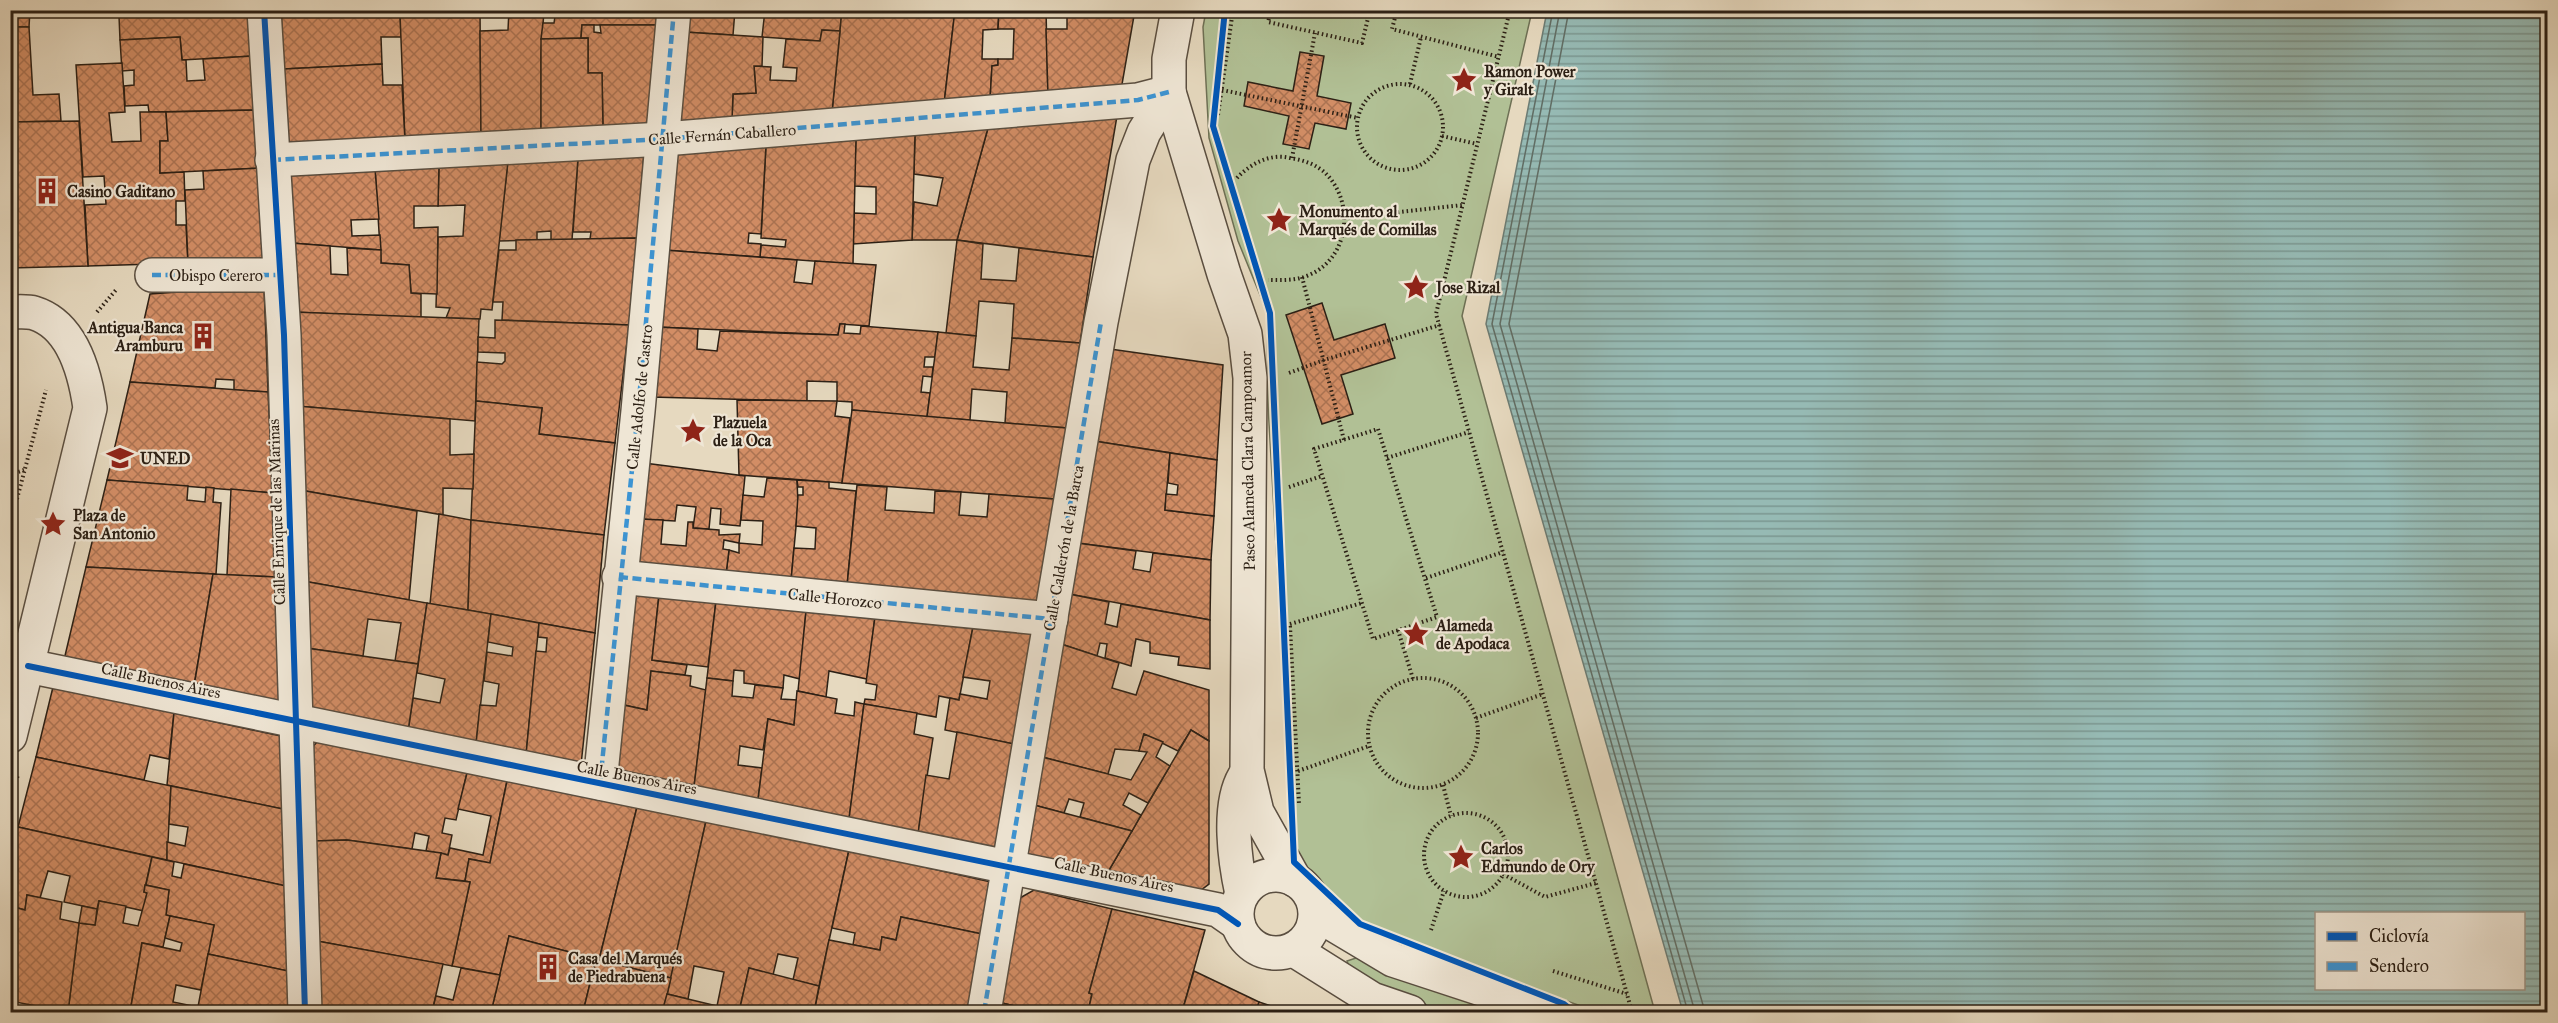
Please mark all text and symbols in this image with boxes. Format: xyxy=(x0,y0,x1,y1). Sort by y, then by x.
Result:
place label: Ramon Power y Giralt xyxy=(1483,62,1577,100)
place icon: Ramon Power y Giralt xyxy=(1449,65,1479,95)
street label: Calle Fernán Caballero xyxy=(647,120,797,149)
building icon: Casino Gaditano xyxy=(32,176,62,206)
place label: Casino Gaditano xyxy=(67,182,175,201)
place label: Monumento al Marqués de Comillas xyxy=(1299,202,1437,240)
place icon: Monumento al Marqués de Comillas xyxy=(1264,205,1294,235)
street label: Obispo Cerero xyxy=(169,266,263,285)
place icon: Jose Rizal xyxy=(1401,272,1431,302)
place label: Jose Rizal xyxy=(1434,278,1501,298)
place label: Antigua Banca Aramburu xyxy=(87,318,184,355)
building icon: Antigua Banca Aramburu xyxy=(188,321,218,351)
street label: Calle Adolfo de Castro xyxy=(622,324,657,471)
street label: Paseo Alameda Clara Campoamor xyxy=(1236,351,1259,571)
place label: Plazuela de la Oca xyxy=(713,413,773,450)
place icon: Plazuela de la Oca xyxy=(678,416,708,446)
street label: Calle Enrique de las Marinas xyxy=(264,418,290,606)
school or university icon: UNED xyxy=(105,443,135,473)
place label: UNED xyxy=(140,449,191,468)
street label: Calle Calderón de la Barca xyxy=(1039,463,1088,633)
place label: Plaza de San Antonio xyxy=(73,506,155,543)
place icon: Plaza de San Antonio xyxy=(38,509,68,539)
street label: Calle Horozco xyxy=(787,584,883,613)
place label: Alameda de Apodaca xyxy=(1435,616,1511,654)
place icon: Alameda de Apodaca xyxy=(1401,619,1431,649)
street label: Calle Buenos Aires xyxy=(99,659,223,702)
street label: Calle Buenos Aires xyxy=(575,757,699,798)
place label: Carlos Edmundo de Ory xyxy=(1481,839,1596,877)
place icon: Carlos Edmundo de Ory xyxy=(1446,842,1476,872)
street label: Calle Buenos Aires xyxy=(1052,853,1176,896)
legend xyxy=(2315,912,2525,990)
text: Ciclovía xyxy=(2369,925,2429,947)
place label: Casa del Marqués de Piedrabuena xyxy=(568,949,682,986)
building icon: Casa del Marqués de Piedrabuena xyxy=(533,952,563,982)
text: Sendero xyxy=(2369,955,2429,977)

